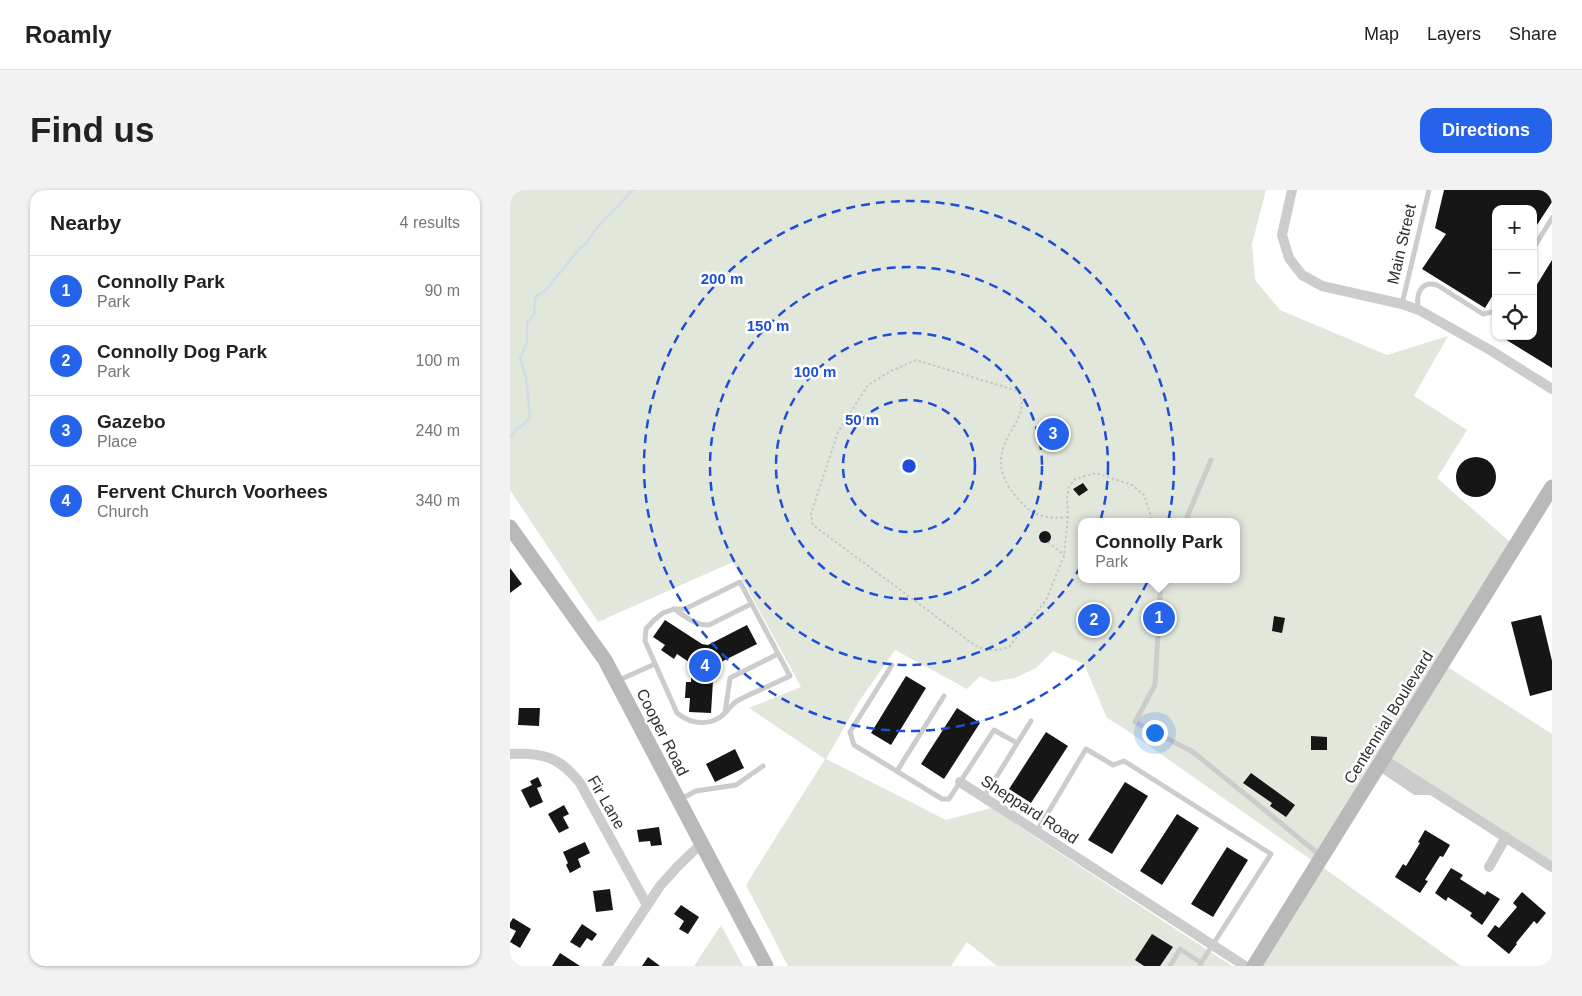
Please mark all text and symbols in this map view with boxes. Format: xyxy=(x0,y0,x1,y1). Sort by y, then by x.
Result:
text: Roamly xyxy=(25,21,112,48)
text: Map xyxy=(1364,24,1399,44)
text: Layers xyxy=(1427,24,1481,44)
text: Share xyxy=(1509,24,1557,44)
button: Directions xyxy=(1420,108,1552,153)
text: Find us xyxy=(30,110,154,149)
street label: Main Street xyxy=(1384,202,1419,286)
map controls xyxy=(1492,205,1537,340)
button: + xyxy=(1492,205,1537,250)
text: Nearby xyxy=(50,211,121,234)
text: 4 results xyxy=(400,214,460,231)
button: − xyxy=(1492,250,1537,295)
text: 200 m xyxy=(701,270,743,287)
text: Connolly Park xyxy=(97,271,225,292)
text: 1 xyxy=(62,282,70,299)
text: 90 m xyxy=(424,282,460,299)
text: Park xyxy=(97,293,130,310)
button: locate xyxy=(1492,295,1537,340)
text: 150 m xyxy=(747,317,789,334)
text: Connolly Dog Park xyxy=(97,341,267,362)
text: 2 xyxy=(62,352,70,369)
text: 100 m xyxy=(416,352,460,369)
text: Park xyxy=(97,363,130,380)
text: 100 m xyxy=(794,363,836,380)
text: Gazebo xyxy=(97,411,166,432)
text: 50 m xyxy=(845,411,879,428)
pin: 3 xyxy=(1037,415,1069,453)
text: 3 xyxy=(62,422,70,439)
text: 240 m xyxy=(416,422,460,439)
text: Place xyxy=(97,433,137,450)
centre of rings xyxy=(900,457,918,475)
text: Fervent Church Voorhees xyxy=(97,481,328,502)
text: 4 xyxy=(62,492,70,509)
text: 340 m xyxy=(416,492,460,509)
text: Church xyxy=(97,503,149,520)
popup xyxy=(1078,518,1240,583)
text: Connolly Park xyxy=(1095,531,1223,552)
text: Park xyxy=(1095,553,1128,570)
pin: 1 xyxy=(1143,599,1175,637)
pin: 2 xyxy=(1078,601,1110,639)
pin: 4 xyxy=(689,647,721,685)
street label: Centennial Boulevard xyxy=(1341,648,1436,787)
street label: Cooper Road xyxy=(633,686,692,778)
your location xyxy=(1142,720,1168,746)
street label: Sheppard Road xyxy=(978,772,1081,847)
street label: Fir Lane xyxy=(585,773,629,832)

